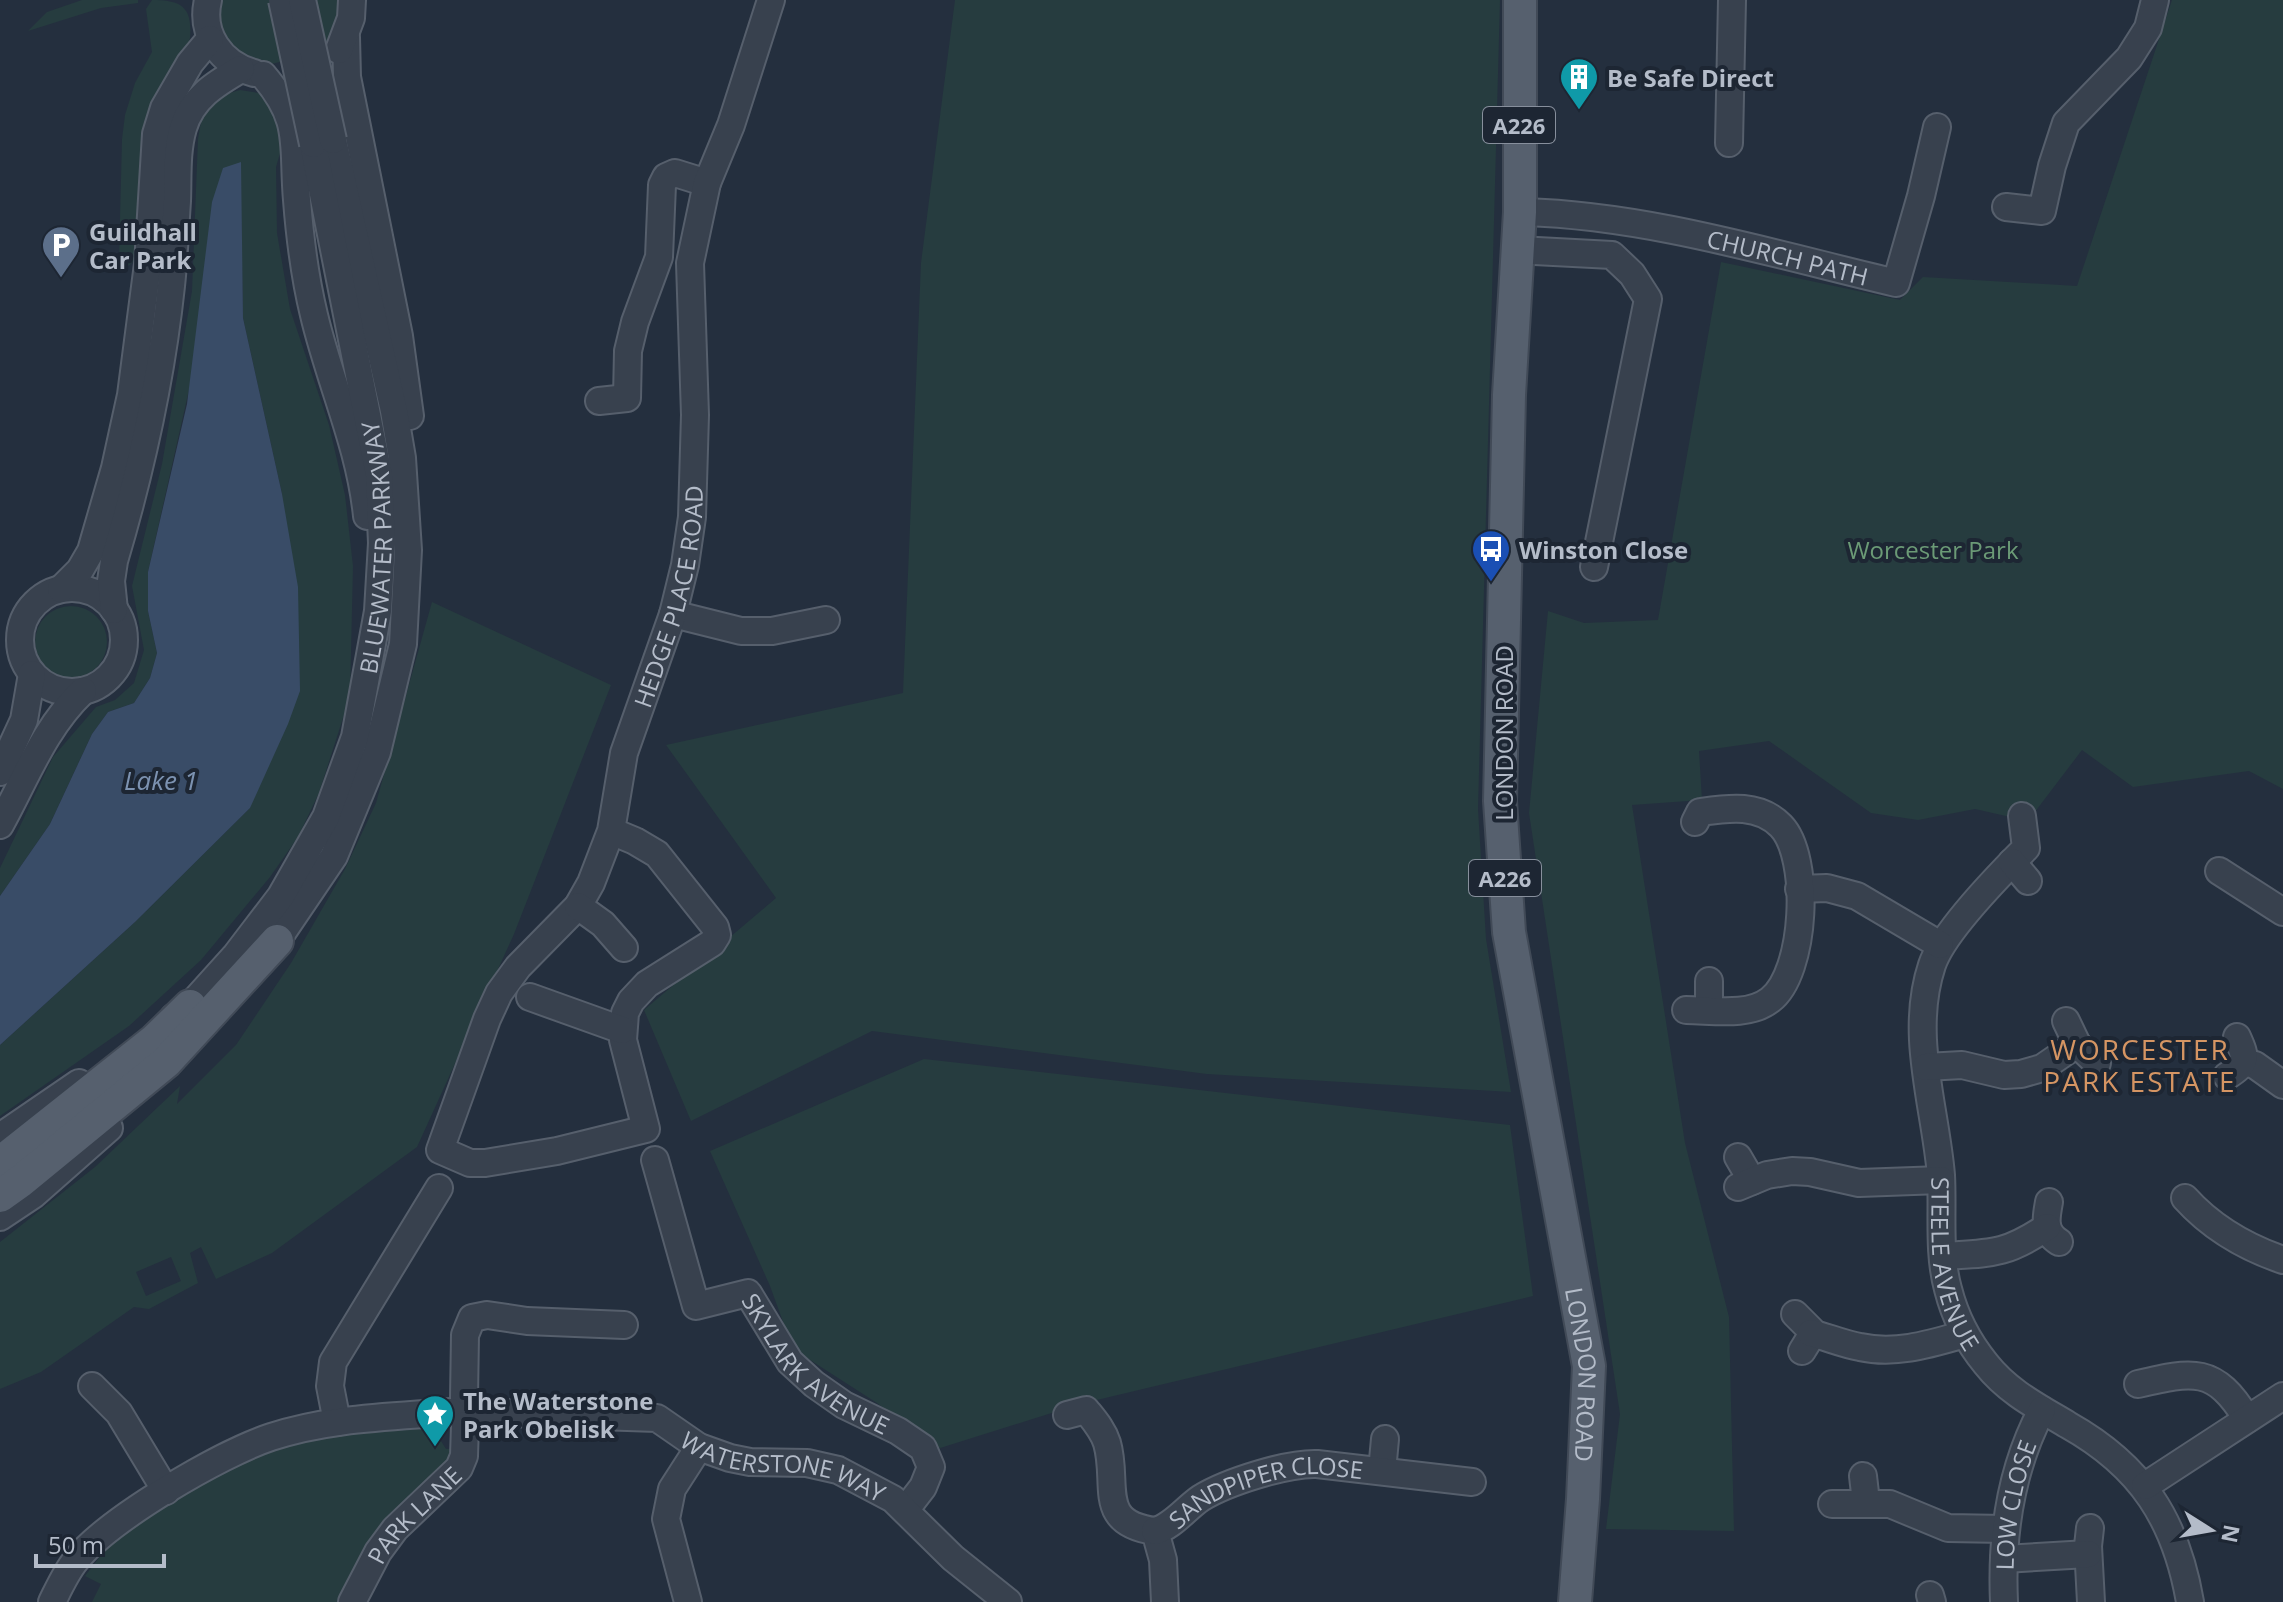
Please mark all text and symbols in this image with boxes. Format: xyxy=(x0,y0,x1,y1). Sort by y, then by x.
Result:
building icon: Be Safe Direct xyxy=(1558,56,1600,111)
place label: Be Safe Direct xyxy=(1607,61,1774,94)
road number: A226 xyxy=(1483,107,1555,143)
place label: Guildhall Car Park xyxy=(89,215,197,276)
street label: CHURCH PATH xyxy=(1704,221,1872,292)
parking icon: Guildhall Car Park xyxy=(40,224,82,279)
street label: BLUEWATER PARKWAY xyxy=(350,418,399,676)
street label: HEDGE PLACE ROAD xyxy=(625,485,709,712)
bus stop icon: Winston Close xyxy=(1470,528,1512,583)
place label: Winston Close xyxy=(1519,533,1688,566)
park label: Worcester Park xyxy=(1847,533,2019,566)
street label: LONDON ROAD xyxy=(1487,645,1520,821)
water label: Lake 1 xyxy=(124,762,198,798)
road number: A226 xyxy=(1469,860,1541,896)
district label: WORCESTER PARK ESTATE xyxy=(2043,1030,2237,1100)
street label: STEELE AVENUE xyxy=(1925,1177,1988,1356)
street label: LONDON ROAD xyxy=(1558,1284,1606,1462)
street label: SKYLARK AVENUE xyxy=(735,1287,895,1441)
place label: The Waterstone Park Obelisk xyxy=(463,1384,653,1445)
place icon: The Waterstone Park Obelisk xyxy=(414,1393,456,1448)
street label: WATERSTONE WAY xyxy=(675,1423,892,1509)
street label: LOW CLOSE xyxy=(1987,1435,2043,1571)
street label: SANDPIPER CLOSE xyxy=(1161,1447,1365,1535)
street label: PARK LANE xyxy=(358,1458,468,1569)
north arrow xyxy=(2171,1490,2251,1570)
scale bar xyxy=(36,1518,164,1568)
text: N xyxy=(2215,1522,2248,1546)
text: 50 m xyxy=(48,1528,104,1561)

